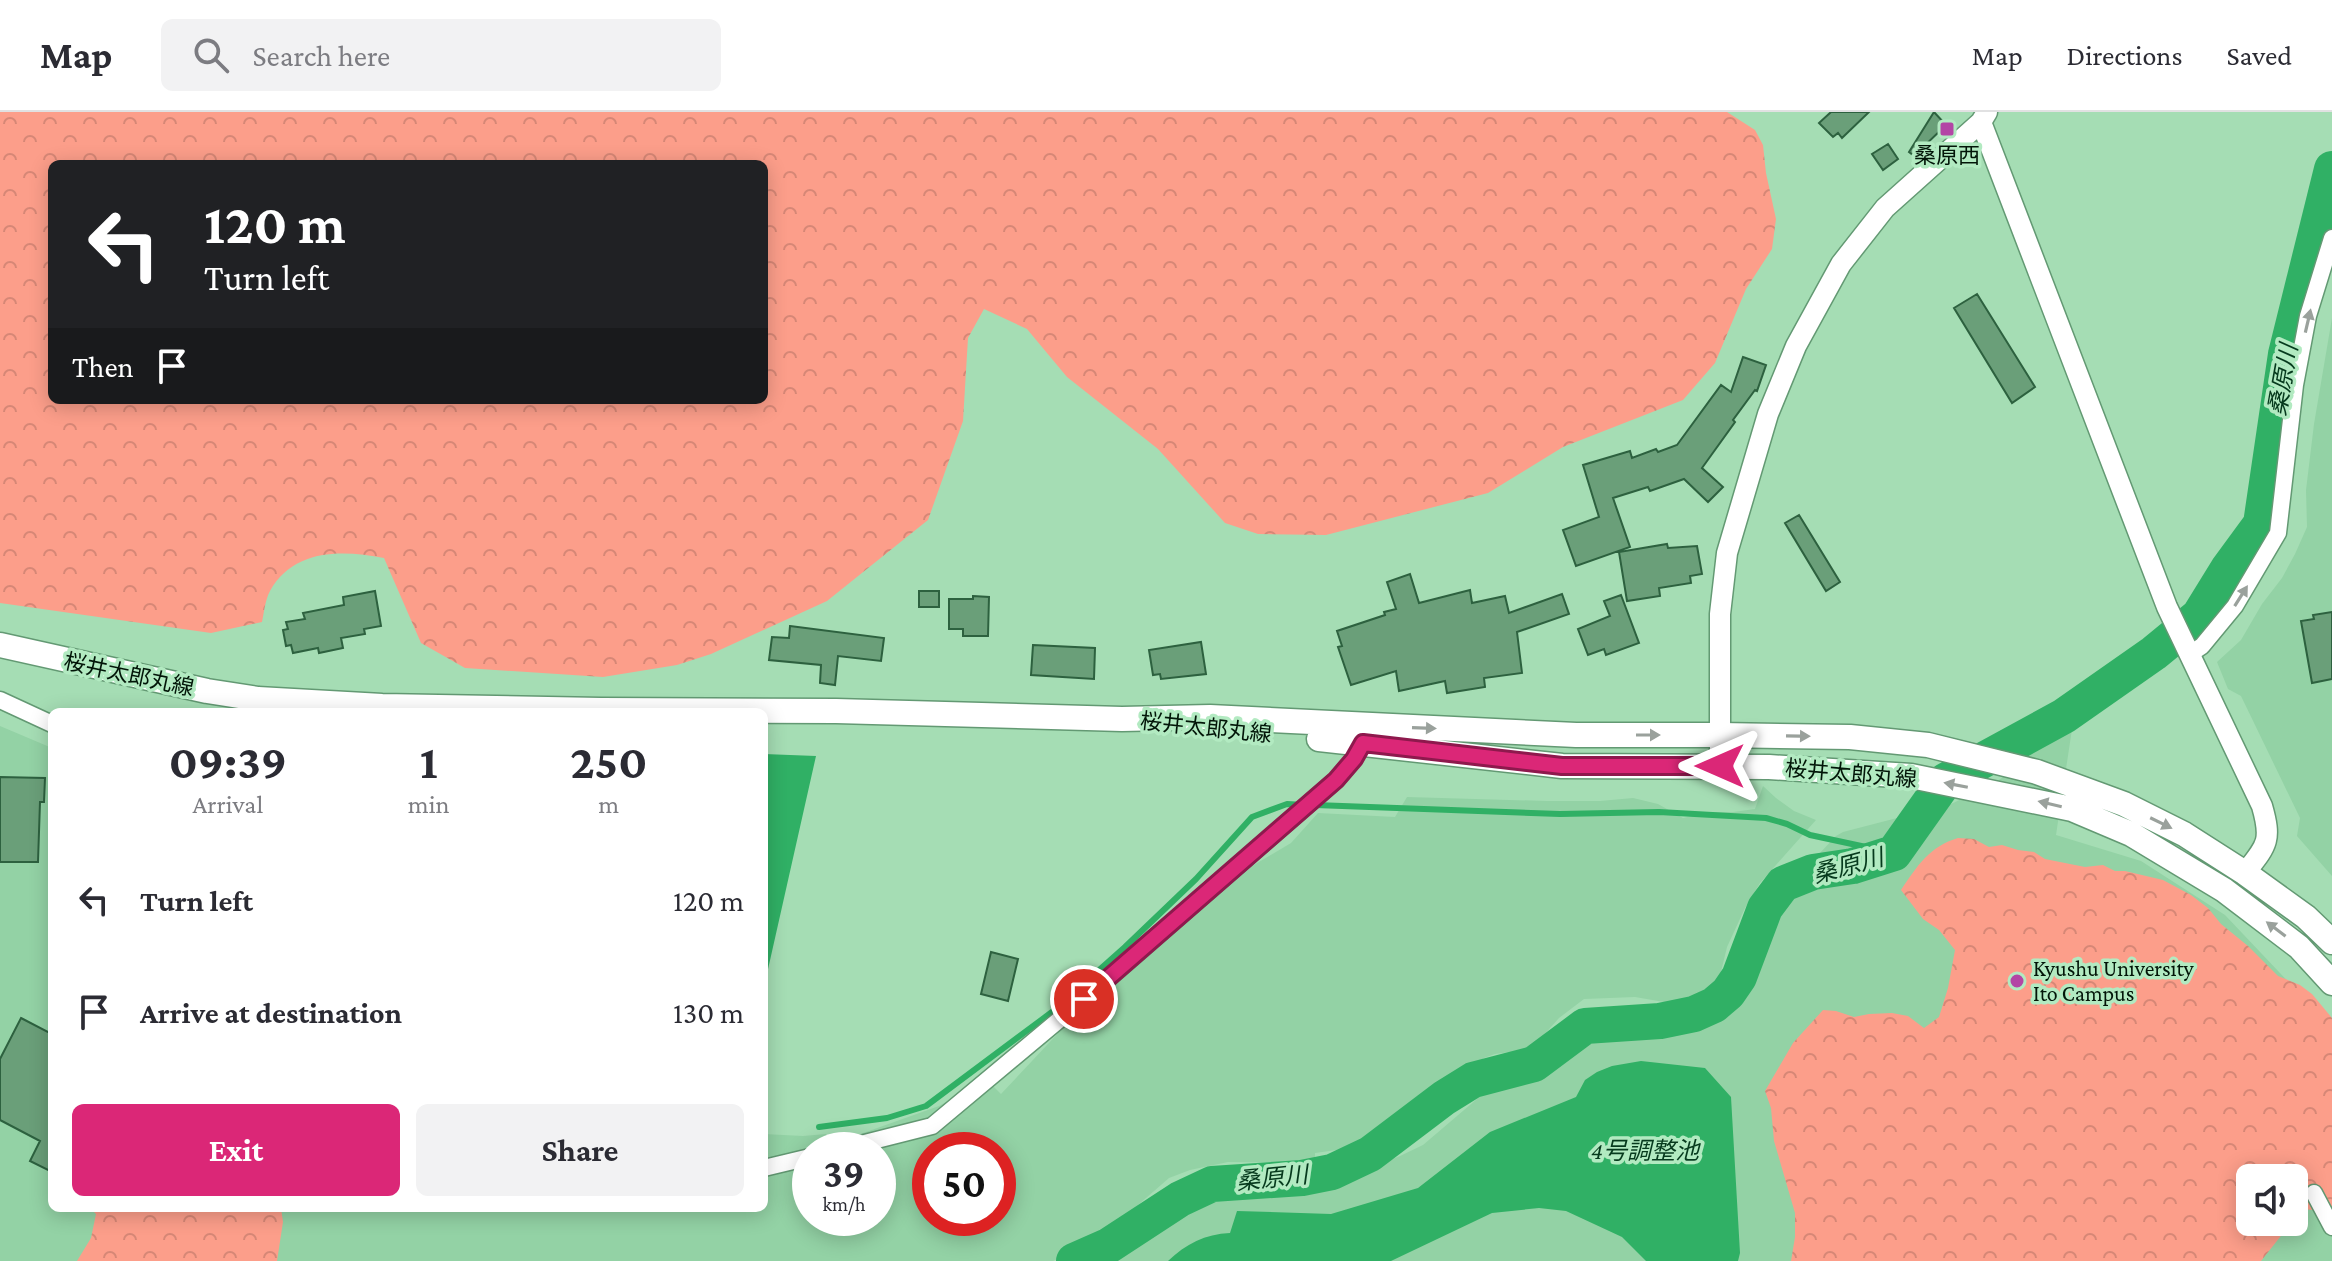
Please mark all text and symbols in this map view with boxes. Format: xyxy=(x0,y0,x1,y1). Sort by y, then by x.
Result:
search box xyxy=(161,19,721,91)
icon: search xyxy=(189,33,233,77)
text: Map xyxy=(40,34,113,76)
text: Search here xyxy=(253,39,390,72)
text: Map xyxy=(1972,40,2023,71)
text: Directions xyxy=(2067,40,2182,71)
text: Saved xyxy=(2226,40,2292,71)
marker: 桑原西 xyxy=(1938,120,1956,138)
place label: 桑原西 xyxy=(1914,143,1980,168)
icon: left xyxy=(72,192,176,296)
text: 120 m xyxy=(204,193,346,255)
text: Turn left xyxy=(204,258,329,298)
one-way arrow xyxy=(2303,308,2315,333)
water label: 桑原川 xyxy=(2263,339,2303,418)
icon: arrive xyxy=(150,344,194,388)
text: Then xyxy=(72,350,134,383)
one-way arrow xyxy=(2233,585,2247,607)
street label: 桜井太郎丸線 xyxy=(62,649,196,700)
street label: 桜井太郎丸線 xyxy=(1139,708,1273,747)
one-way arrow xyxy=(1412,722,1437,735)
position arrow xyxy=(1678,724,1762,808)
one-way arrow xyxy=(1636,729,1661,742)
one-way arrow xyxy=(1786,730,1811,743)
text: 09:39 xyxy=(169,735,287,788)
text: 1 xyxy=(420,735,438,788)
text: 250 xyxy=(570,735,647,788)
street label: 桜井太郎丸線 xyxy=(1784,755,1918,792)
one-way arrow xyxy=(1943,778,1968,790)
text: Arrival xyxy=(193,790,263,819)
text: min xyxy=(408,790,449,819)
text: m xyxy=(598,790,619,819)
one-way arrow xyxy=(2038,797,2063,810)
one-way arrow xyxy=(2150,816,2173,830)
water label: 桑原川 xyxy=(1810,842,1889,888)
icon: left xyxy=(72,878,116,922)
text: Turn left xyxy=(140,884,253,917)
text: 120 m xyxy=(673,884,744,917)
one-way arrow xyxy=(2266,922,2286,938)
place label: Kyushu University Ito Campus xyxy=(2033,956,2195,1006)
pin xyxy=(1050,965,1118,1033)
marker: Kyushu University Ito Campus xyxy=(2008,972,2026,990)
icon: arrive xyxy=(1062,977,1106,1021)
icon: arrive xyxy=(72,990,116,1034)
text: Arrive at destination xyxy=(140,996,402,1029)
text: 130 m xyxy=(673,996,744,1029)
button: Exit xyxy=(72,1104,400,1196)
button: Share xyxy=(416,1104,744,1196)
speed limit sign: 50 xyxy=(912,1132,1016,1236)
water label: 4号調整池 xyxy=(1591,1137,1701,1164)
text: 39 xyxy=(823,1151,865,1196)
water label: 桑原川 xyxy=(1235,1160,1312,1195)
map controls xyxy=(2236,1164,2308,1236)
button: sound xyxy=(2236,1164,2308,1236)
text: km/h xyxy=(822,1193,866,1215)

